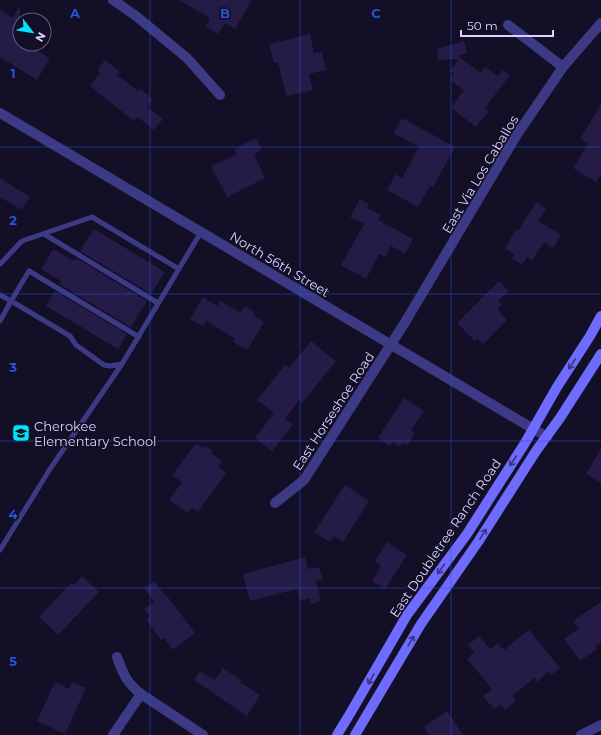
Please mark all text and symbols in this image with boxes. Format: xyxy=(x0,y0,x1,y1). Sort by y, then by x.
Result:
text: A xyxy=(69,5,81,21)
text: B xyxy=(220,5,230,21)
text: C xyxy=(371,5,381,21)
north arrow xyxy=(12,12,52,52)
scale bar xyxy=(461,12,553,38)
text: 50 m xyxy=(467,18,498,33)
text: N xyxy=(32,30,49,45)
text: 1 xyxy=(10,65,16,81)
street label: East Via Los Caballos xyxy=(438,112,522,236)
text: 2 xyxy=(9,212,17,228)
street label: North 56th Street xyxy=(227,228,333,300)
street label: East Horseshoe Road xyxy=(289,349,377,473)
one-way arrow xyxy=(568,358,576,369)
text: 3 xyxy=(8,359,17,375)
place label: Cherokee Elementary School xyxy=(34,418,157,449)
school or university icon: Cherokee Elementary School xyxy=(11,423,31,443)
street label: East Doubletree Ranch Road xyxy=(386,456,504,620)
one-way arrow xyxy=(509,456,517,467)
text: 4 xyxy=(9,506,18,522)
one-way arrow xyxy=(480,528,488,540)
one-way arrow xyxy=(436,564,445,575)
one-way arrow xyxy=(407,635,415,647)
text: 5 xyxy=(9,653,17,669)
one-way arrow xyxy=(366,673,374,685)

